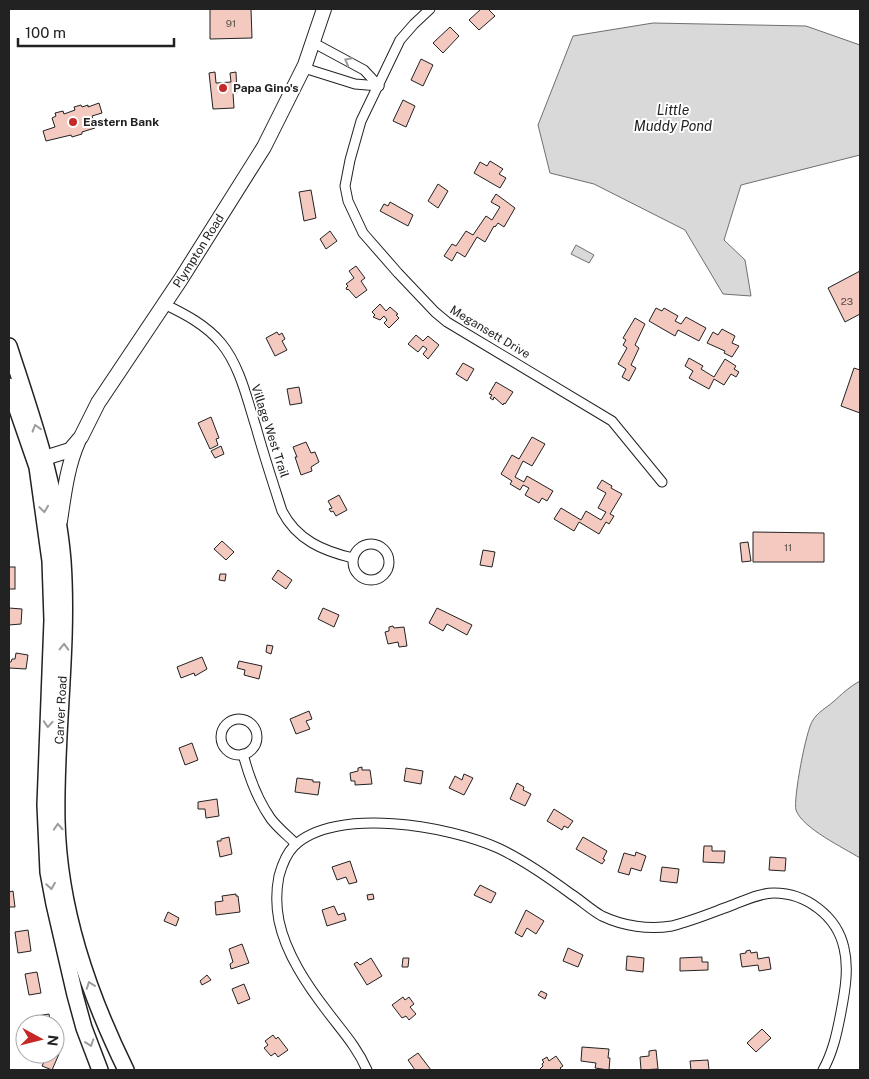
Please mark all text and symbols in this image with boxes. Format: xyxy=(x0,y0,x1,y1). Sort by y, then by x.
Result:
scale bar xyxy=(18,15,174,47)
house number: 91 xyxy=(226,17,236,29)
text: 100 m xyxy=(25,24,66,41)
one-way arrow xyxy=(344,58,353,68)
place label: Papa Gino's xyxy=(233,81,299,95)
marker: Papa Gino's xyxy=(217,82,229,94)
water label: Little Muddy Pond xyxy=(634,102,712,134)
place label: Eastern Bank xyxy=(83,115,159,129)
marker: Eastern Bank xyxy=(67,116,79,128)
street label: Plympton Road xyxy=(170,212,227,290)
house number: 23 xyxy=(841,295,853,307)
street label: Megansett Drive xyxy=(447,303,533,362)
street label: Village West Trail xyxy=(248,383,292,480)
one-way arrow xyxy=(32,424,42,433)
one-way arrow xyxy=(38,505,48,513)
house number: 11 xyxy=(784,541,792,553)
one-way arrow xyxy=(58,643,69,651)
street label: Carver Road xyxy=(52,675,70,745)
one-way arrow xyxy=(42,720,53,728)
one-way arrow xyxy=(52,823,63,831)
one-way arrow xyxy=(45,881,55,890)
one-way arrow xyxy=(86,982,96,990)
north arrow xyxy=(15,1014,65,1064)
text: N xyxy=(44,1034,62,1047)
one-way arrow xyxy=(84,1038,94,1047)

